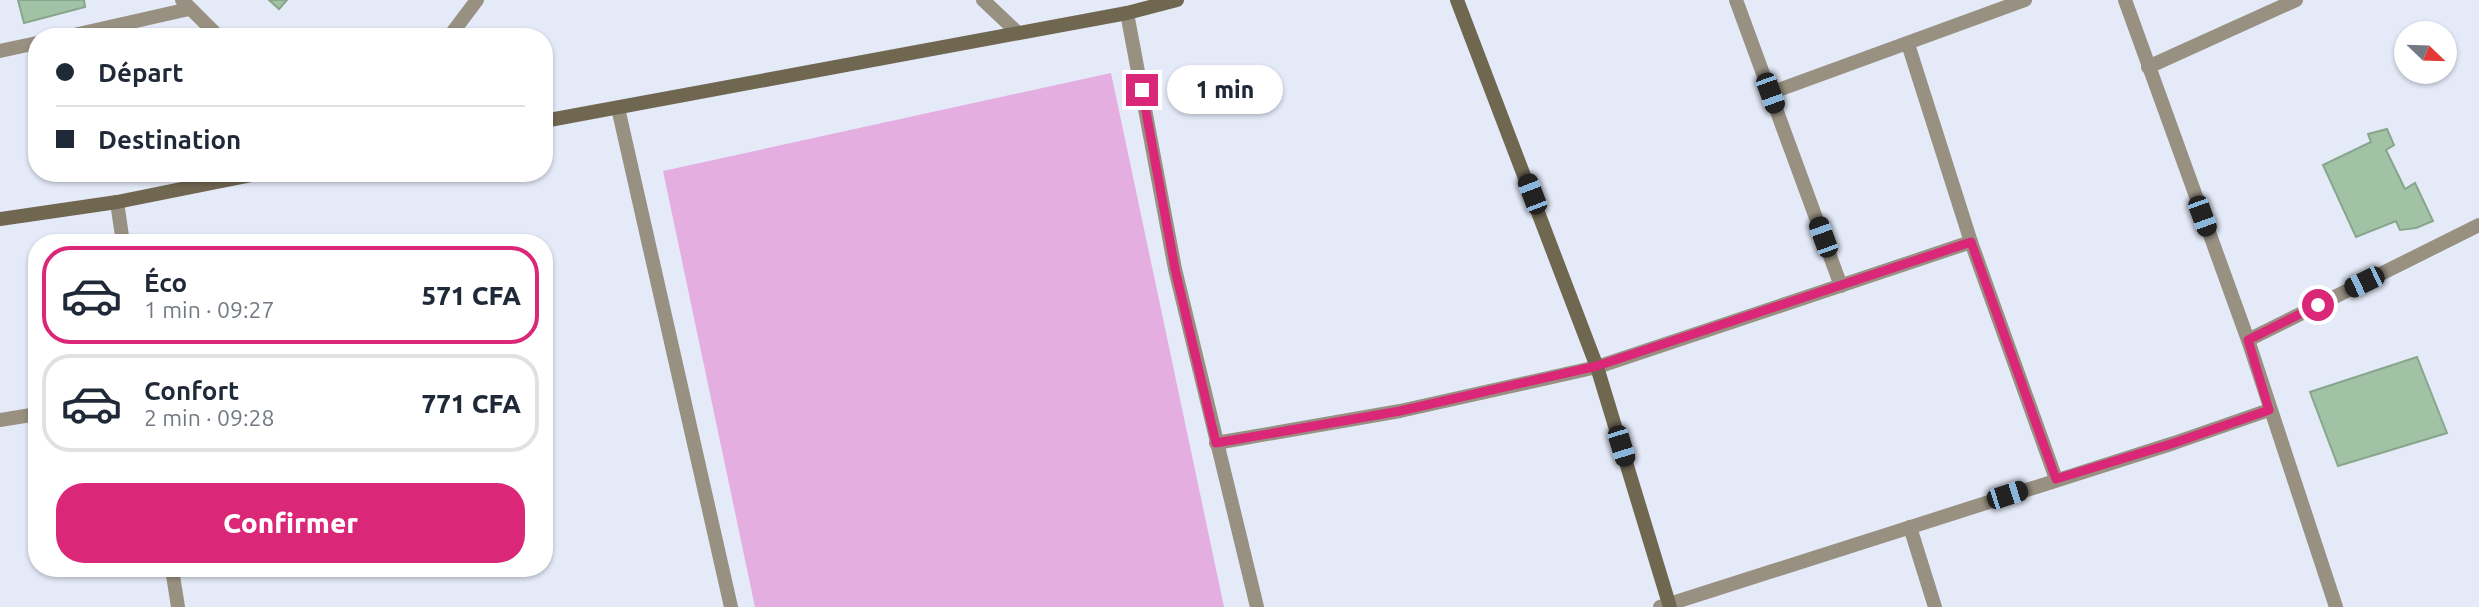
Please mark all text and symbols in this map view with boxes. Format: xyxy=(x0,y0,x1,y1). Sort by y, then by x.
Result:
north arrow xyxy=(2394,21,2457,84)
map controls xyxy=(2394,21,2457,84)
text: Départ xyxy=(98,58,184,87)
callout: 1 min xyxy=(1166,66,1282,114)
car xyxy=(1753,70,1788,116)
route end xyxy=(1126,74,1158,106)
text: 1 min xyxy=(1196,77,1254,102)
text: Destination xyxy=(98,125,241,154)
car xyxy=(1515,171,1550,217)
car xyxy=(2185,193,2220,239)
car xyxy=(1806,214,1841,260)
car xyxy=(2341,263,2388,301)
icon: car xyxy=(60,264,123,327)
text: Éco xyxy=(144,268,187,297)
text: 571 CFA xyxy=(421,281,521,310)
route start xyxy=(2302,289,2334,321)
text: 1 min · 09:27 xyxy=(144,297,275,322)
icon: car xyxy=(60,372,123,435)
text: Confort xyxy=(144,376,239,405)
text: 771 CFA xyxy=(421,389,521,418)
text: 2 min · 09:28 xyxy=(144,405,275,430)
car xyxy=(1605,423,1638,469)
car xyxy=(1984,479,2031,511)
button: Confirmer xyxy=(56,483,525,563)

